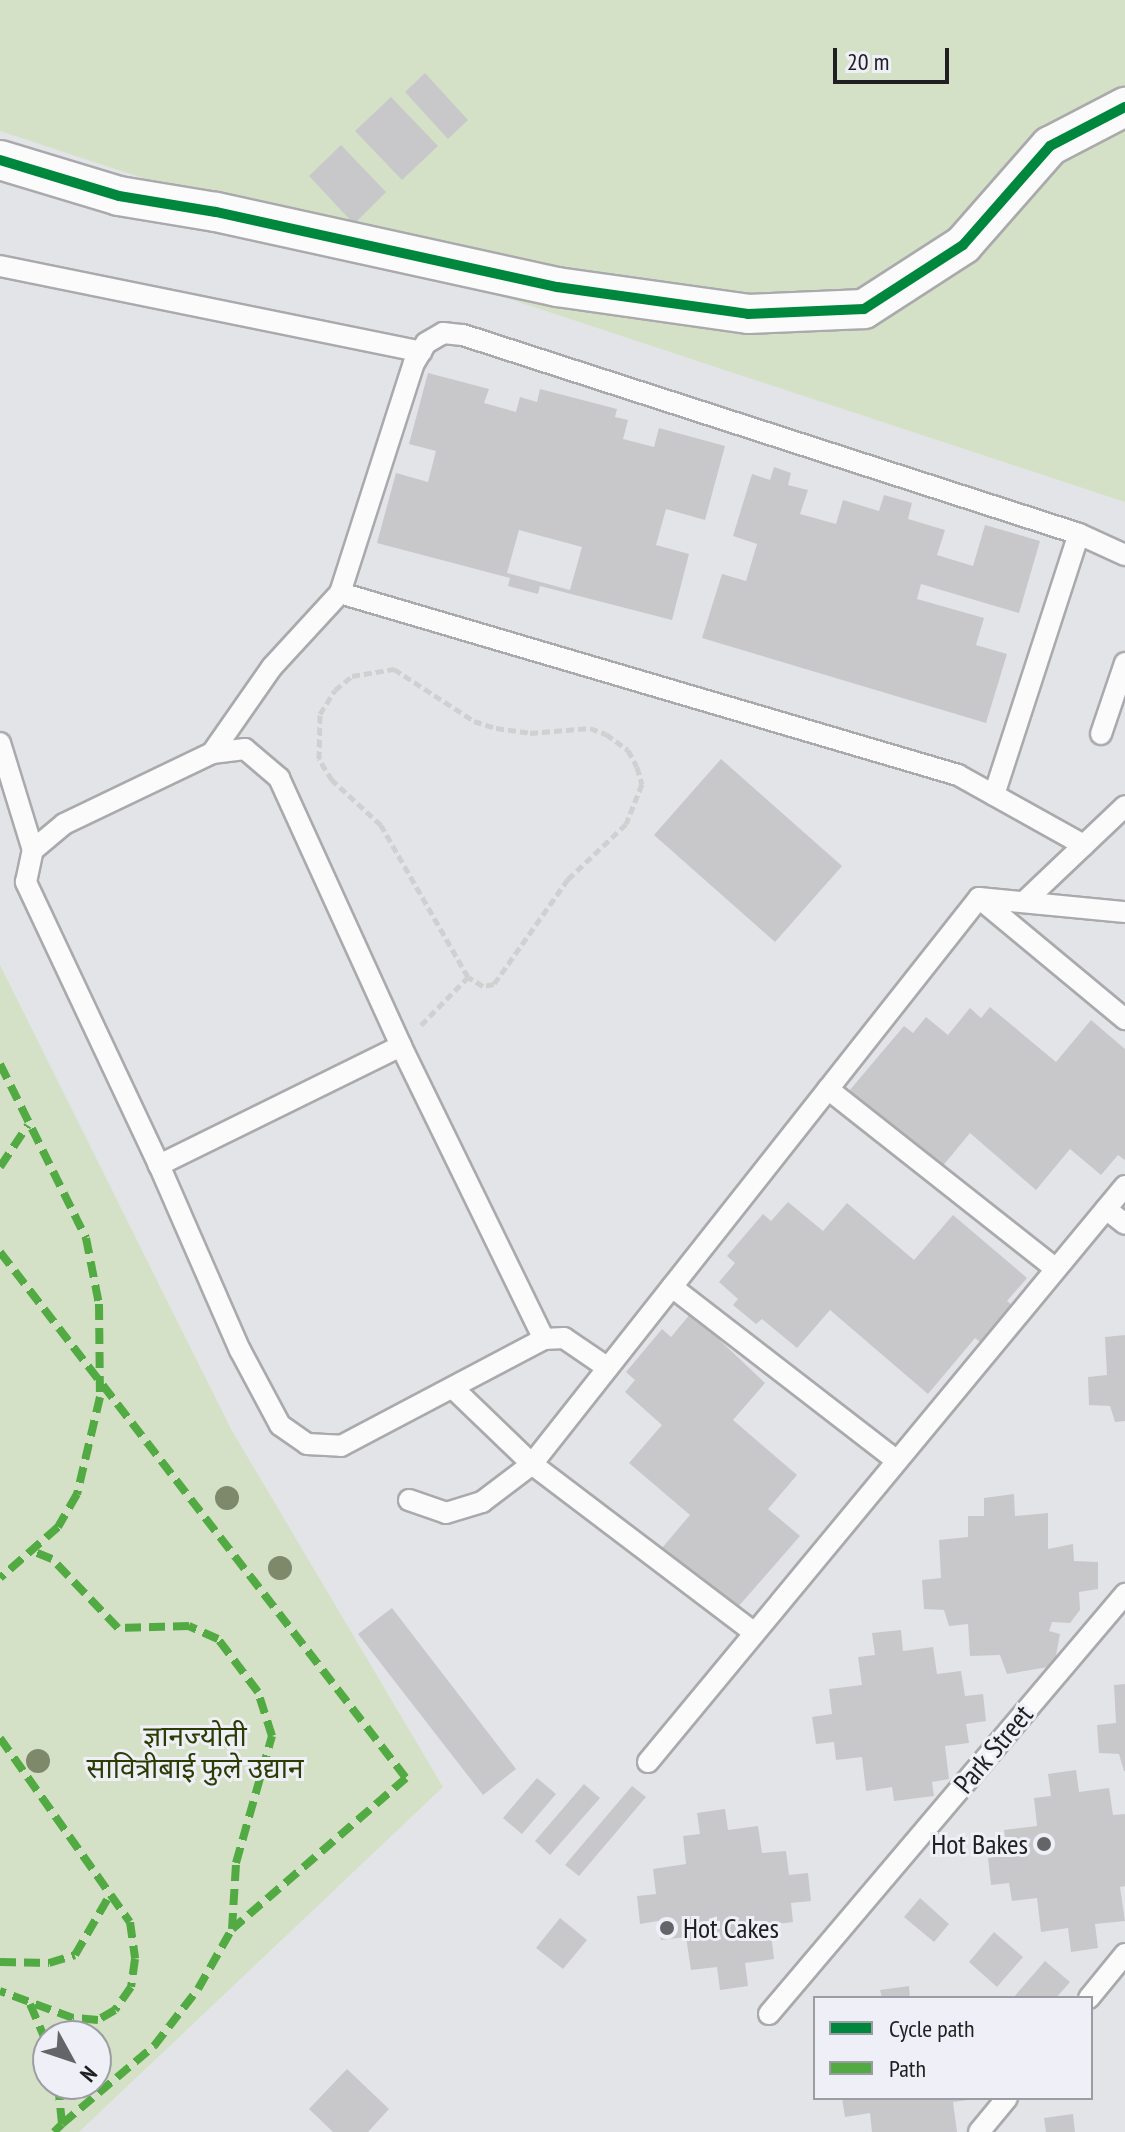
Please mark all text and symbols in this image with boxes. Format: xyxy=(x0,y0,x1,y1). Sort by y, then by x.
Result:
scale bar xyxy=(837,32,953,82)
text: 20 m xyxy=(847,46,889,77)
street label: Park Street xyxy=(946,1698,1040,1800)
park label: ज्ञानज्योती सावित्रीबाई फुले उद्यान xyxy=(87,1719,303,1785)
place label: Hot Bakes xyxy=(931,1827,1028,1861)
marker: Hot Bakes xyxy=(1035,1835,1053,1853)
place label: Hot Cakes xyxy=(683,1911,779,1945)
marker: Hot Cakes xyxy=(658,1919,676,1937)
legend xyxy=(813,1996,1093,2100)
text: Cycle path xyxy=(889,2013,975,2044)
north arrow xyxy=(32,2020,112,2100)
text: Path xyxy=(889,2053,926,2084)
text: N xyxy=(74,2061,103,2088)

